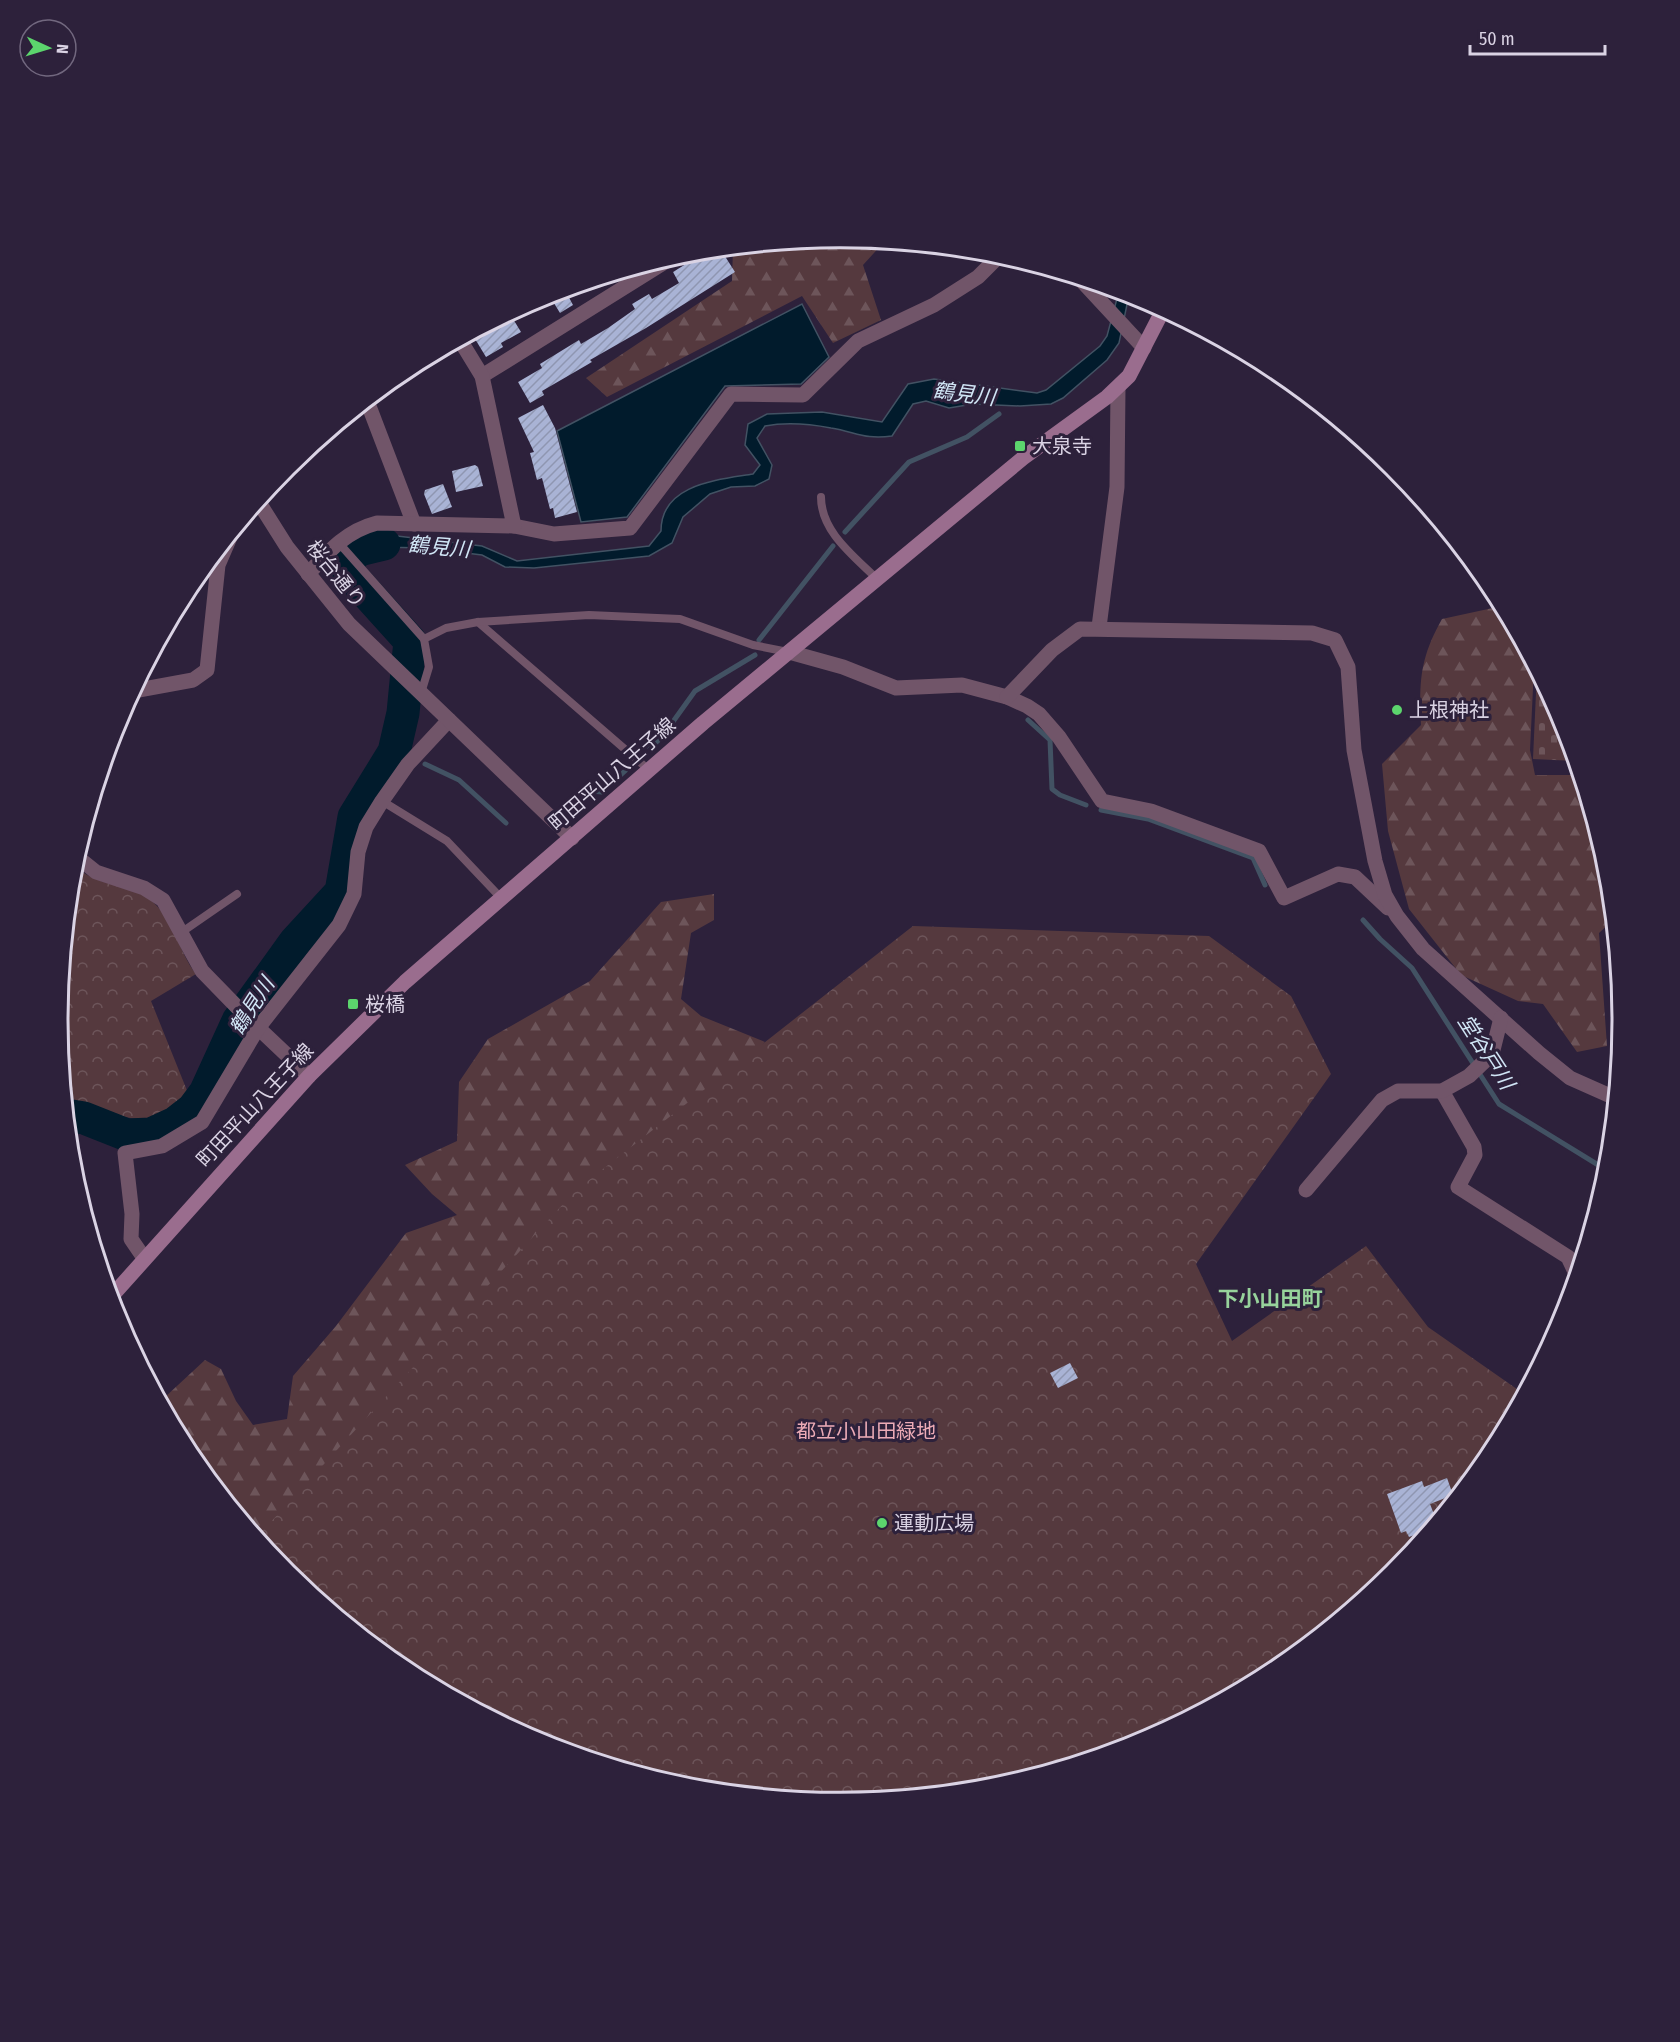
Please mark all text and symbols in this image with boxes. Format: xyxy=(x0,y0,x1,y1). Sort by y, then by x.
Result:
north arrow xyxy=(18,18,78,78)
scale bar xyxy=(1470,18,1605,56)
text: 50 m xyxy=(1479,28,1515,50)
text: N xyxy=(53,44,72,54)
water label: 鶴見川 xyxy=(931,377,999,411)
place label: 大泉寺 xyxy=(1032,434,1092,458)
marker: 大泉寺 xyxy=(1013,439,1027,453)
water label: 鶴見川 xyxy=(406,531,474,563)
street label: 桜台通り xyxy=(302,535,370,613)
place label: 上根神社 xyxy=(1409,698,1489,722)
marker: 上根神社 xyxy=(1390,703,1404,717)
street label: 町田平山八王子線 xyxy=(544,712,680,836)
water label: 鶴見川 xyxy=(224,971,281,1039)
place label: 桜橋 xyxy=(365,992,405,1016)
marker: 桜橋 xyxy=(346,997,360,1011)
water label: 堂谷戸川 xyxy=(1452,1010,1521,1096)
street label: 町田平山八王子線 xyxy=(192,1038,318,1172)
district label: 下小山田町 xyxy=(1218,1286,1323,1312)
park label: 都立小山田緑地 xyxy=(796,1419,936,1443)
place label: 運動広場 xyxy=(894,1511,974,1535)
marker: 運動広場 xyxy=(875,1516,889,1530)

